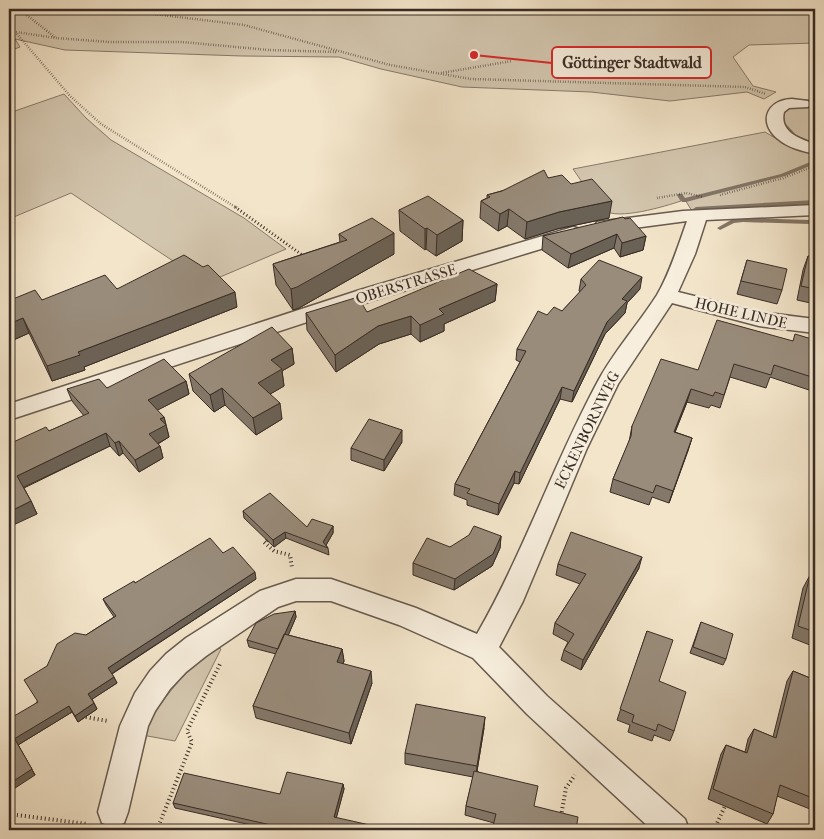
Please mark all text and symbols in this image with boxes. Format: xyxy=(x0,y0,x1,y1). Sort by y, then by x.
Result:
callout: Göttinger Stadtwald xyxy=(552,47,711,78)
text: Göttinger Stadtwald xyxy=(562,53,703,73)
street label: OBERSTRASSE xyxy=(353,260,459,308)
street label: HOHE LINDE xyxy=(693,294,789,332)
street label: ECKENBORNWEG xyxy=(551,368,624,492)

